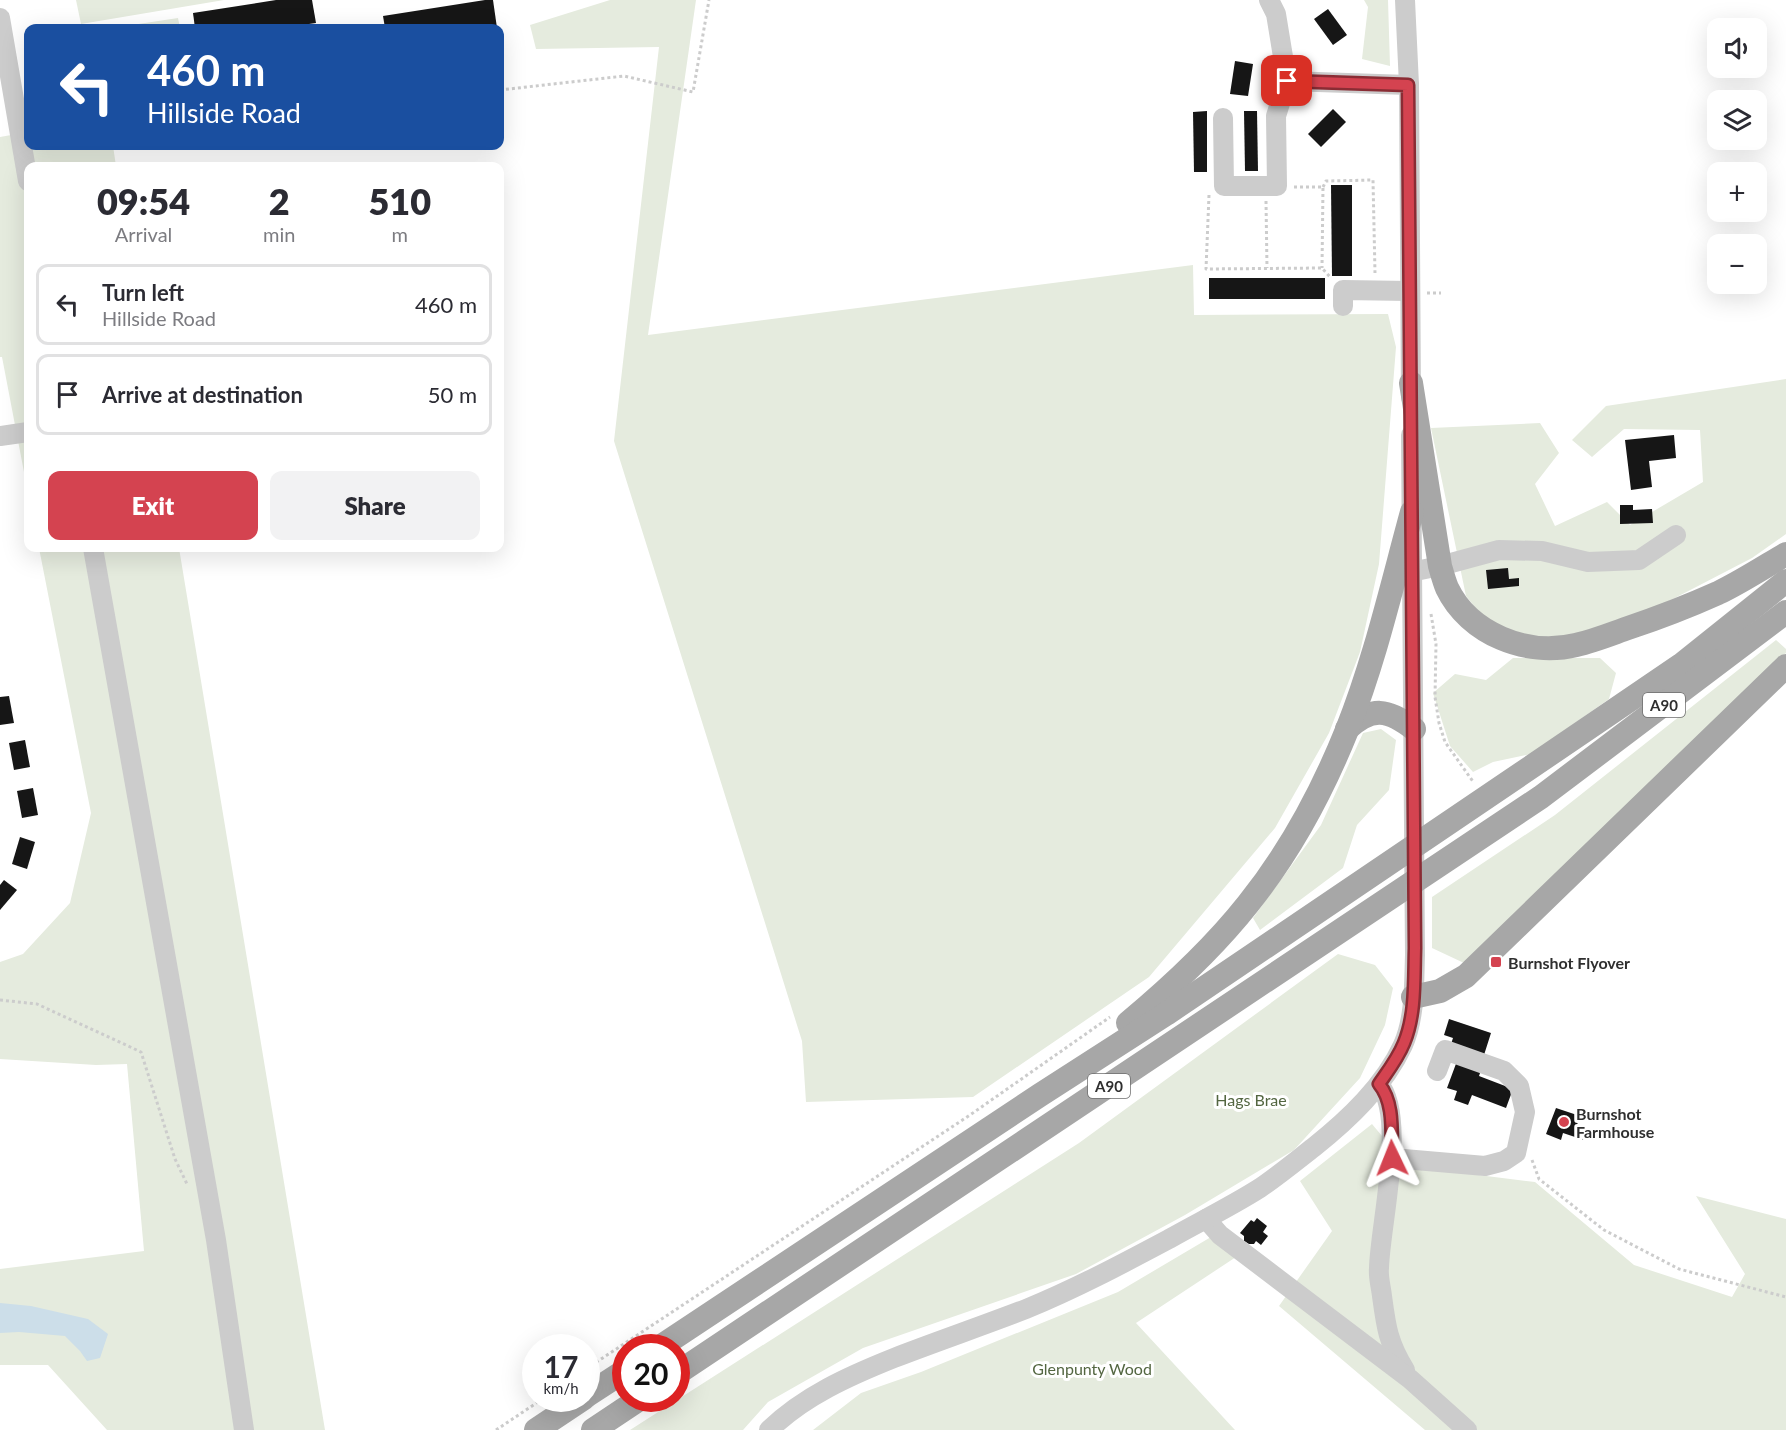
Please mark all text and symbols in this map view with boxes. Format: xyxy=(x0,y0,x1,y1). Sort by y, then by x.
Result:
map controls xyxy=(1707,18,1767,294)
button: sound xyxy=(1707,18,1767,78)
text: 460 m xyxy=(147,45,265,95)
icon: left xyxy=(48,48,126,126)
pin xyxy=(1261,55,1312,106)
icon: arrive xyxy=(1270,64,1303,97)
button: layers xyxy=(1707,90,1767,150)
text: Hillside Road xyxy=(147,96,301,129)
button: + xyxy=(1707,162,1767,222)
text: 09:54 xyxy=(97,179,190,223)
text: 2 xyxy=(269,179,290,223)
text: 510 xyxy=(368,179,431,223)
text: Arrival xyxy=(115,222,172,246)
text: min xyxy=(263,222,295,246)
text: m xyxy=(391,222,408,246)
button: − xyxy=(1707,234,1767,294)
text: Turn left xyxy=(102,279,184,306)
icon: left xyxy=(51,288,84,321)
text: 460 m xyxy=(415,291,477,318)
text: Hillside Road xyxy=(102,306,216,330)
icon: arrive xyxy=(51,378,84,411)
text: Arrive at destination xyxy=(102,381,303,408)
text: 50 m xyxy=(428,381,477,408)
button: Exit xyxy=(48,471,258,540)
button: Share xyxy=(270,471,480,540)
road number: A90 xyxy=(1643,693,1685,717)
place label: Burnshot Flyover xyxy=(1508,953,1630,972)
marker: Burnshot Flyover xyxy=(1489,955,1503,969)
road number: A90 xyxy=(1088,1074,1130,1098)
park label: Hags Brae xyxy=(1215,1090,1287,1109)
place label: Burnshot Farmhouse xyxy=(1576,1104,1655,1141)
marker: Burnshot Farmhouse xyxy=(1557,1115,1571,1129)
position arrow xyxy=(1360,1126,1424,1190)
speed limit sign: 20 xyxy=(612,1334,690,1412)
text: 17 xyxy=(544,1348,578,1384)
park label: Glenpunty Wood xyxy=(1032,1359,1152,1378)
text: km/h xyxy=(543,1379,579,1397)

